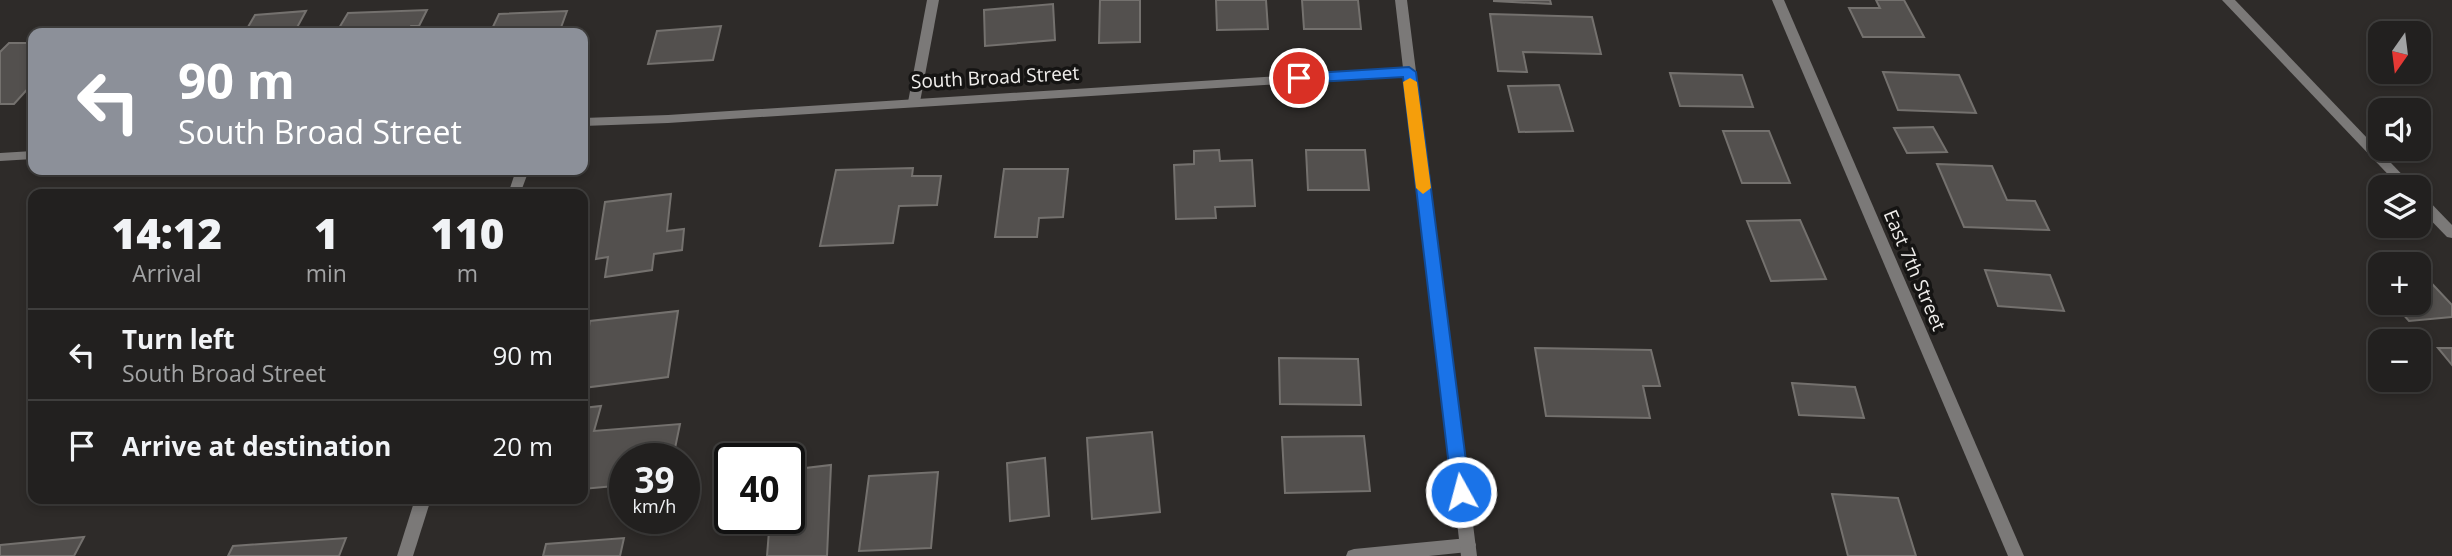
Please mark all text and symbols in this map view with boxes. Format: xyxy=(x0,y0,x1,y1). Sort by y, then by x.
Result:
north arrow xyxy=(2368,21,2431,84)
map controls xyxy=(2368,21,2431,392)
text: 90 m xyxy=(178,47,295,113)
pin xyxy=(1269,48,1329,108)
icon: left xyxy=(63,56,154,147)
icon: arrive xyxy=(1280,59,1318,97)
street label: South Broad Street xyxy=(910,60,1080,94)
button: sound xyxy=(2368,98,2431,161)
text: South Broad Street xyxy=(178,110,462,153)
button: layers xyxy=(2368,175,2431,238)
text: 14:12 xyxy=(112,204,222,261)
text: 1 xyxy=(314,204,339,261)
text: 110 xyxy=(431,204,504,261)
street label: East 7th Street xyxy=(1878,205,1952,335)
button: + xyxy=(2368,252,2431,315)
text: Arrival xyxy=(132,257,202,289)
text: min xyxy=(306,257,347,289)
text: m xyxy=(457,257,478,289)
text: Turn left xyxy=(122,321,234,357)
button: − xyxy=(2368,329,2431,392)
icon: left xyxy=(63,336,101,374)
text: 90 m xyxy=(492,337,553,373)
text: South Broad Street xyxy=(122,357,326,389)
icon: arrive xyxy=(63,427,101,465)
text: Arrive at destination xyxy=(122,428,391,464)
text: 20 m xyxy=(492,428,553,464)
speed limit sign: 40 xyxy=(714,443,805,534)
position arrow xyxy=(1424,455,1498,529)
text: 39 xyxy=(634,456,675,503)
text: km/h xyxy=(633,494,676,518)

